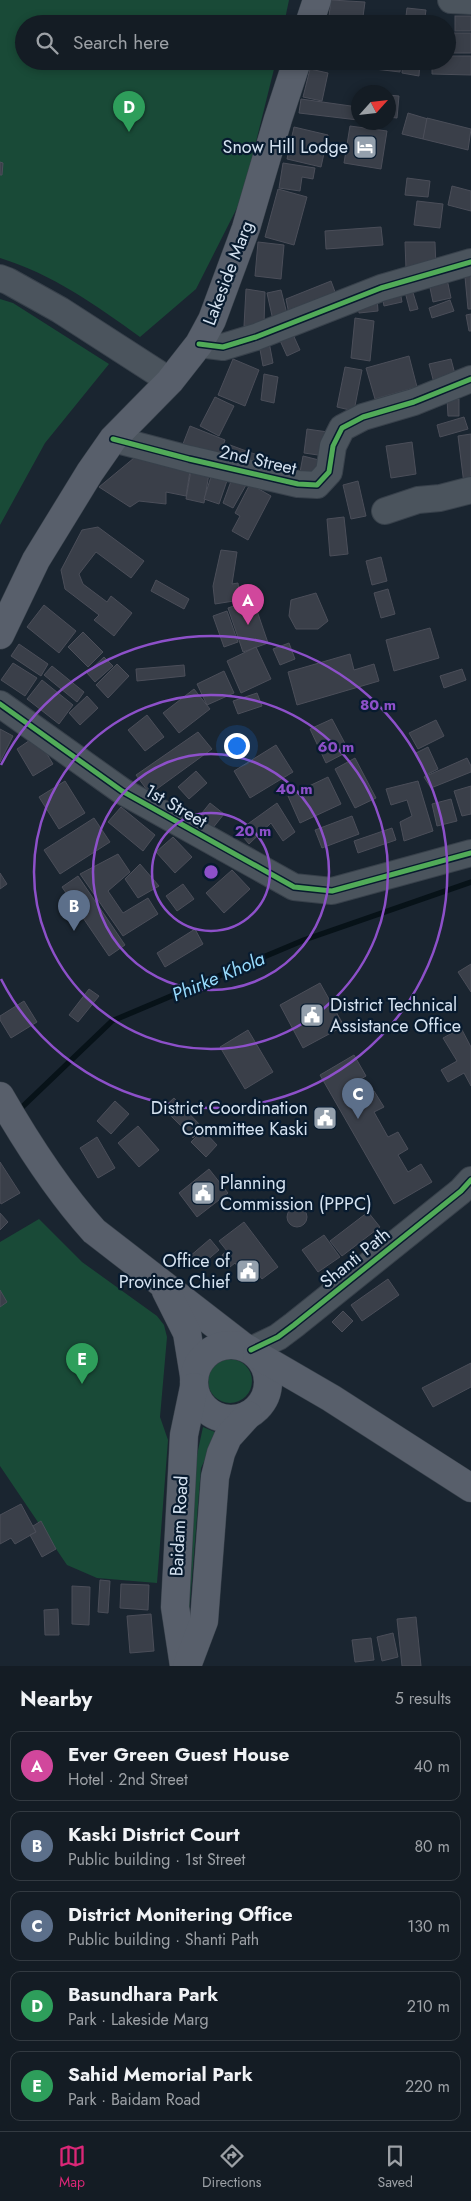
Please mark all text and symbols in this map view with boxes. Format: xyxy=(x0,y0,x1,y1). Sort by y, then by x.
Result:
search box xyxy=(15,15,456,70)
icon: search xyxy=(33,29,61,57)
text: Search here xyxy=(73,29,169,56)
north arrow xyxy=(351,85,396,130)
pin: D xyxy=(113,91,145,132)
place label: Snow Hill Lodge xyxy=(223,134,348,160)
hotel icon: Snow Hill Lodge xyxy=(352,134,378,160)
street label: Lakeside Marg xyxy=(196,217,260,329)
street label: 2nd Street xyxy=(217,439,300,482)
pin: A xyxy=(232,584,264,625)
text: 80 m xyxy=(360,694,396,716)
your location xyxy=(224,733,250,759)
text: 60 m xyxy=(318,736,354,758)
street label: 1st Street xyxy=(140,778,213,835)
text: 40 m xyxy=(275,778,313,800)
text: 20 m xyxy=(235,820,271,842)
centre of rings xyxy=(202,863,220,881)
pin: B xyxy=(58,890,90,931)
water label: Phirke Khola xyxy=(167,945,269,1008)
place label: District Technical Assistance Office xyxy=(330,992,461,1039)
public building icon: District Technical Assistance Office xyxy=(299,1002,325,1028)
pin: C xyxy=(342,1078,374,1119)
place label: District Coordination Committee Kaski xyxy=(151,1095,308,1142)
public building icon: District Coordination Committee Kaski xyxy=(312,1105,338,1131)
place label: Planning Commission (PPPC) xyxy=(220,1170,372,1217)
public building icon: Planning Commission (PPPC) xyxy=(190,1180,216,1206)
street label: Shanti Path xyxy=(314,1222,396,1294)
place label: Office of Province Chief xyxy=(119,1248,231,1295)
public building icon: Office of Province Chief xyxy=(235,1258,261,1284)
pin: E xyxy=(66,1343,98,1384)
street label: Baidam Road xyxy=(163,1475,195,1577)
text: Nearby xyxy=(20,1684,92,1714)
text: 5 results xyxy=(395,1687,451,1710)
text: Ever Green Guest House xyxy=(68,1741,289,1768)
text: A xyxy=(31,1755,43,1778)
text: 40 m xyxy=(414,1755,450,1778)
text: Hotel · 2nd Street xyxy=(68,1768,188,1791)
text: Kaski District Court xyxy=(68,1821,239,1848)
text: B xyxy=(32,1835,42,1858)
text: 80 m xyxy=(414,1835,450,1858)
text: Public building · 1st Street xyxy=(68,1848,245,1871)
text: District Monitering Office xyxy=(68,1901,293,1928)
text: C xyxy=(31,1915,43,1938)
text: 130 m xyxy=(407,1915,450,1938)
text: Public building · Shanti Path xyxy=(68,1928,259,1951)
text: Basundhara Park xyxy=(68,1981,218,2008)
text: D xyxy=(31,1995,43,2018)
text: 210 m xyxy=(407,1995,450,2018)
text: Park · Lakeside Marg xyxy=(68,2008,209,2031)
text: Sahid Memorial Park xyxy=(68,2061,253,2088)
text: E xyxy=(32,2075,42,2098)
text: 220 m xyxy=(405,2075,450,2098)
text: Park · Baidam Road xyxy=(68,2088,200,2111)
tab: Map xyxy=(58,2142,86,2192)
tab: Directions xyxy=(202,2142,261,2192)
tab: Saved xyxy=(377,2142,413,2192)

